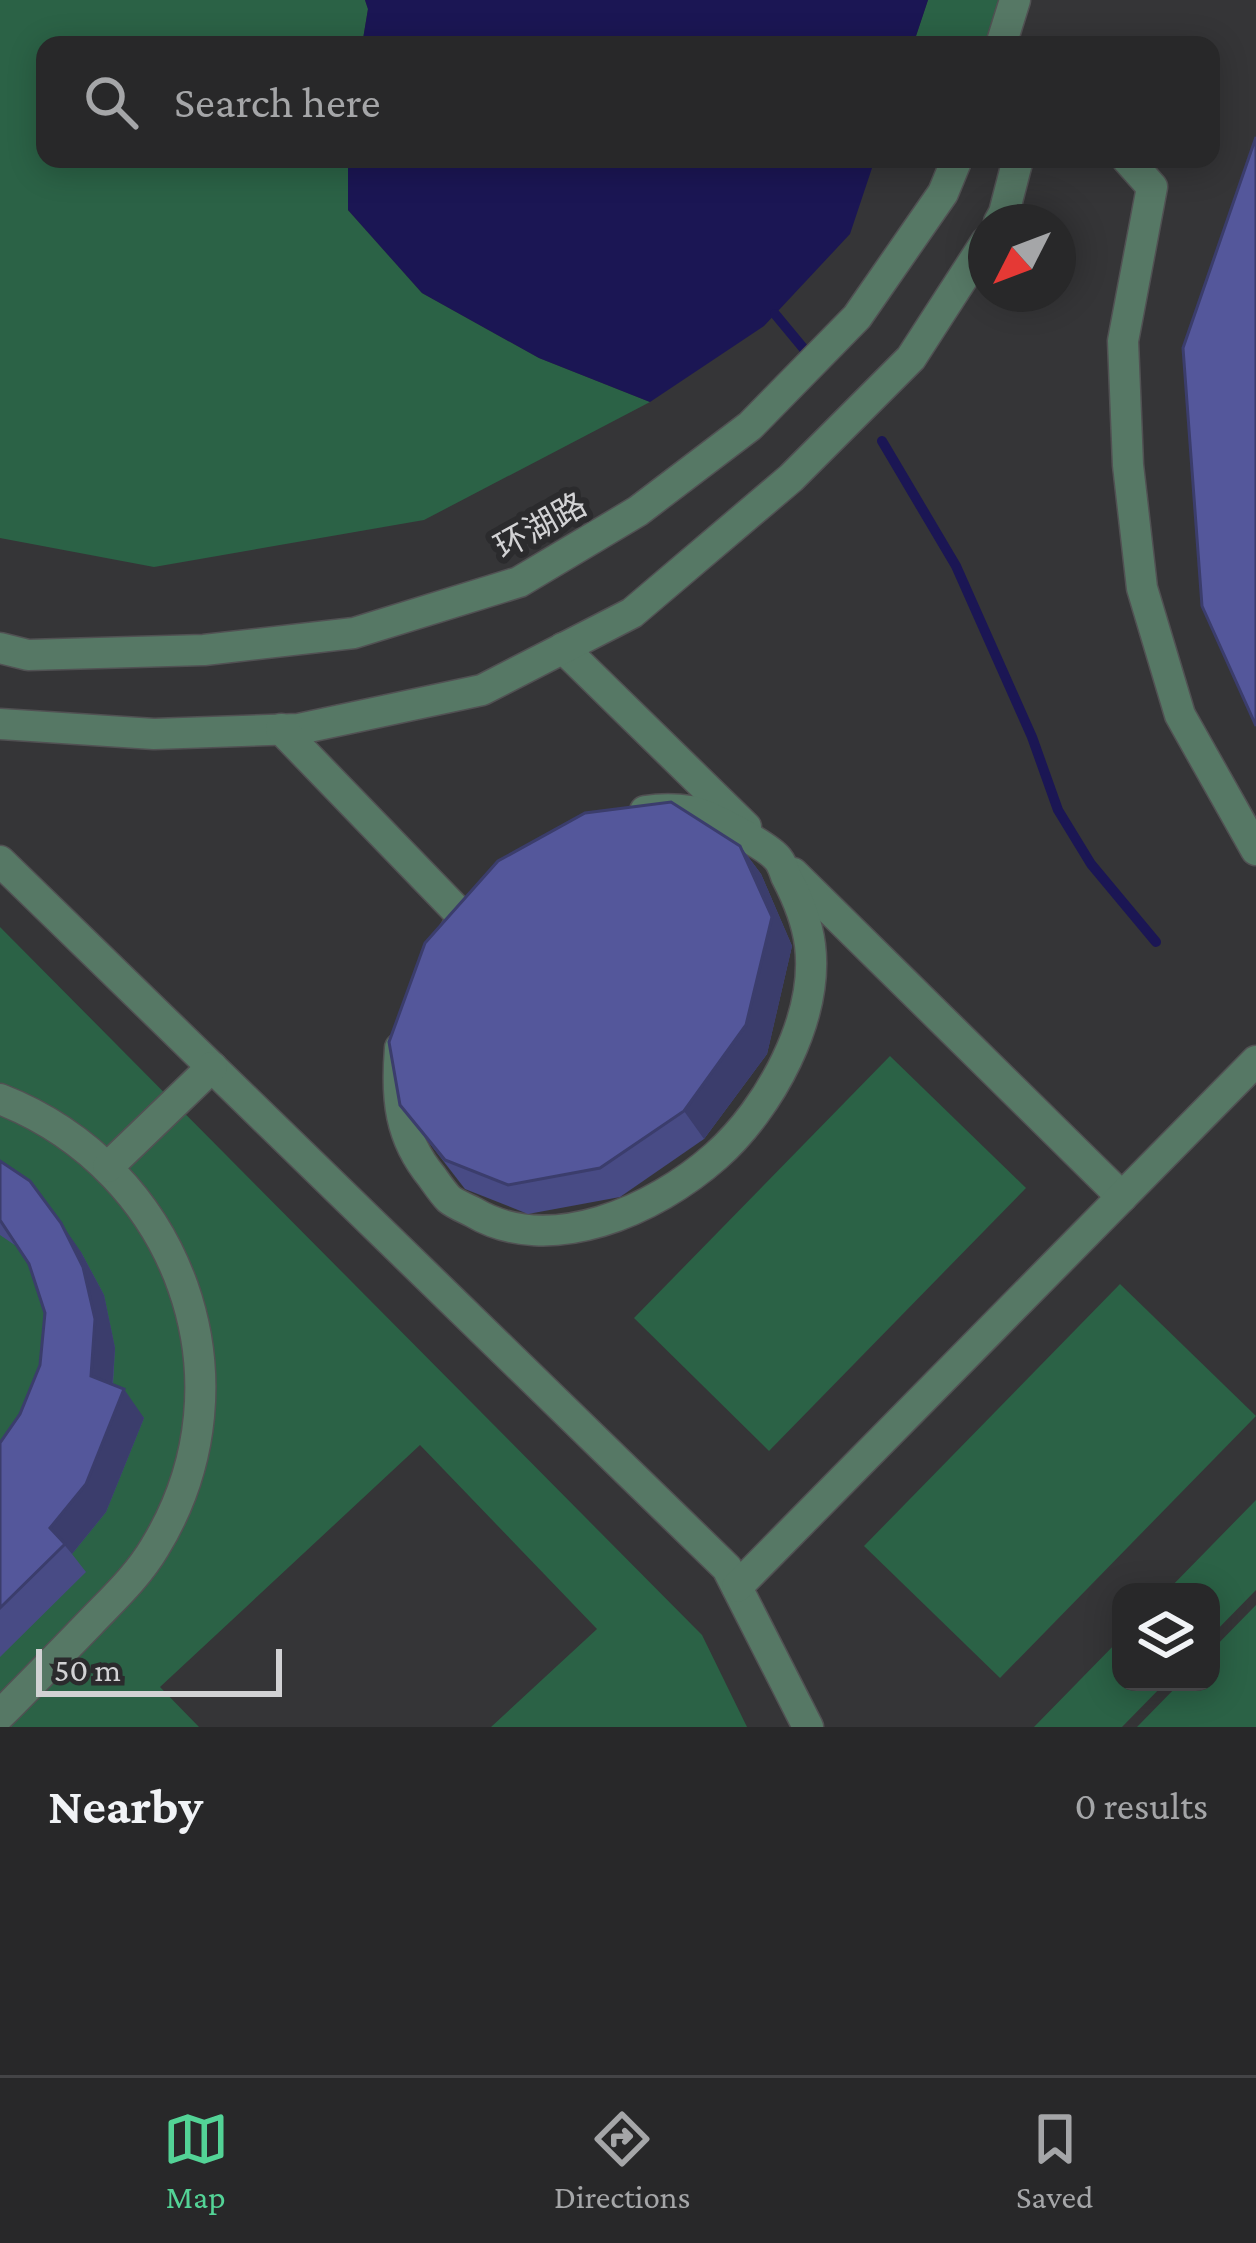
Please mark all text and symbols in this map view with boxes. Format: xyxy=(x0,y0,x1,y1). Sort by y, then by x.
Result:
search box xyxy=(36,36,1220,168)
icon: search xyxy=(78,69,144,135)
text: Search here xyxy=(174,77,381,127)
north arrow xyxy=(968,204,1076,312)
street label: 环湖路 xyxy=(488,485,593,566)
map controls xyxy=(1112,1583,1220,1691)
button: layers xyxy=(1112,1583,1220,1691)
scale bar xyxy=(36,1643,282,1696)
text: 50 m xyxy=(54,1651,121,1688)
text: Nearby xyxy=(48,1777,203,1834)
text: 0 results xyxy=(1074,1784,1208,1827)
tab: Map xyxy=(163,2106,229,2215)
tab: Directions xyxy=(554,2106,691,2215)
tab: Saved xyxy=(1016,2106,1093,2215)

